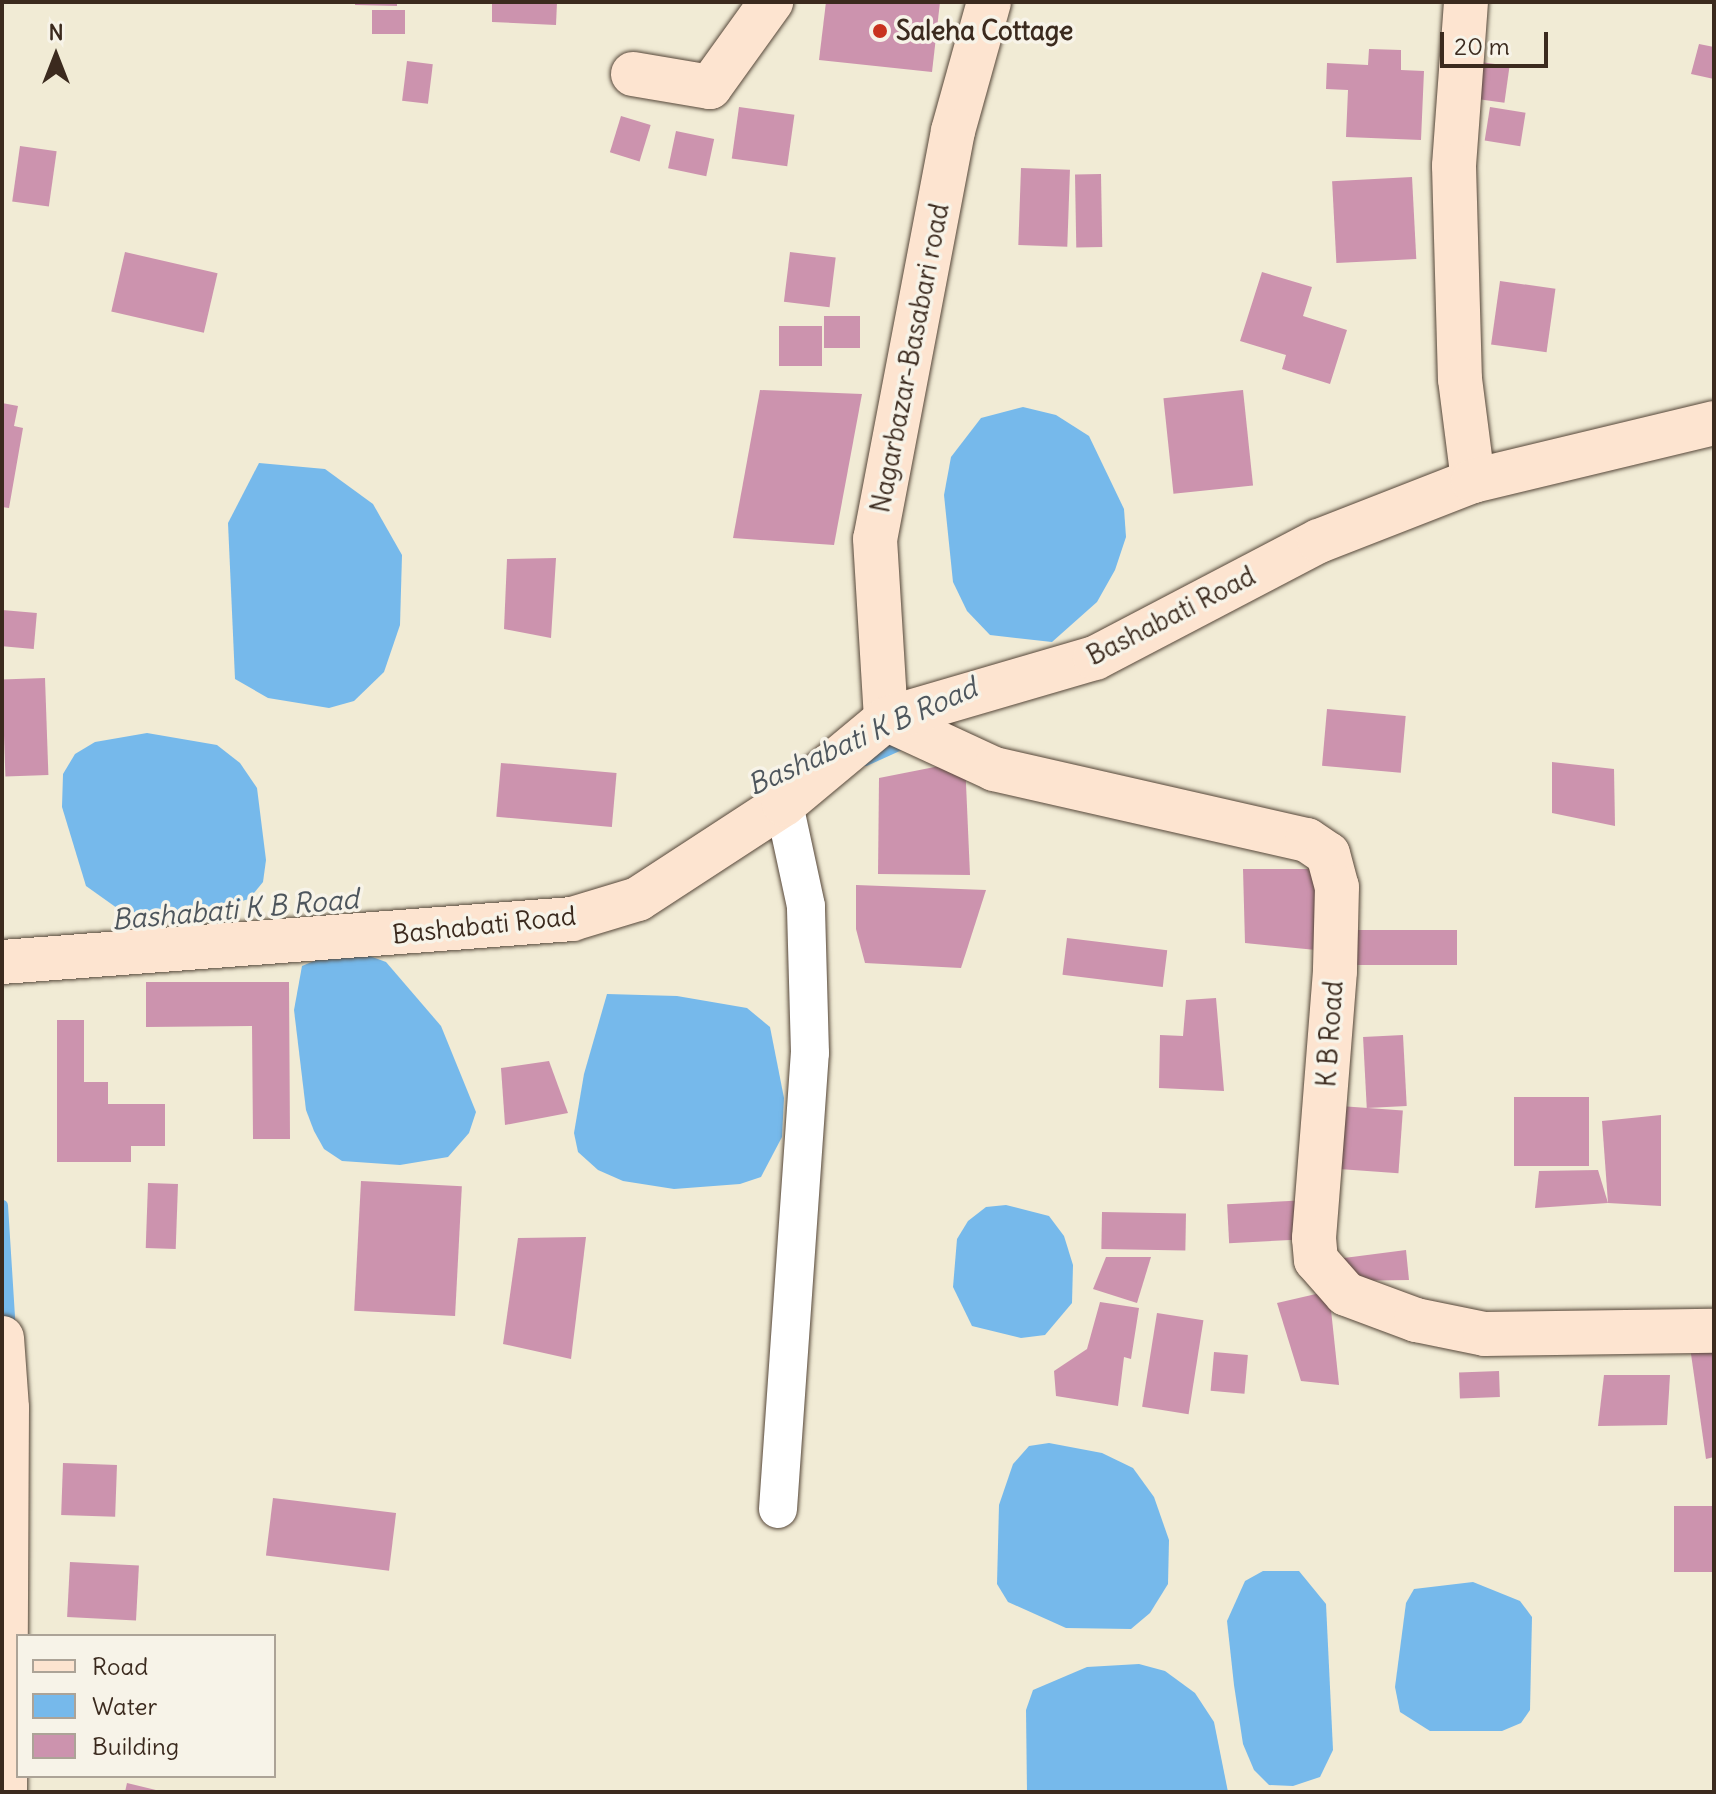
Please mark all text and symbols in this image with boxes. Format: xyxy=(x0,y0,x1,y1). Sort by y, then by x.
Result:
place label: Saleha Cottage xyxy=(896,15,1073,47)
north arrow xyxy=(16,16,96,96)
scale bar xyxy=(1444,16,1552,66)
text: N xyxy=(48,18,64,46)
marker: Saleha Cottage xyxy=(871,22,889,40)
text: 20 m xyxy=(1454,31,1510,61)
street label: Nagarbazar-Basabari road xyxy=(865,201,955,515)
street label: Bashabati Road xyxy=(1082,560,1260,672)
water label: Bashabati K B Road xyxy=(742,670,982,802)
water label: Bashabati K B Road xyxy=(110,881,360,937)
street label: Bashabati Road xyxy=(391,900,577,950)
street label: K B Road xyxy=(1311,980,1349,1088)
legend xyxy=(16,1634,276,1778)
text: Road xyxy=(92,1651,148,1681)
text: Water xyxy=(92,1691,157,1721)
text: Building xyxy=(92,1731,179,1761)

